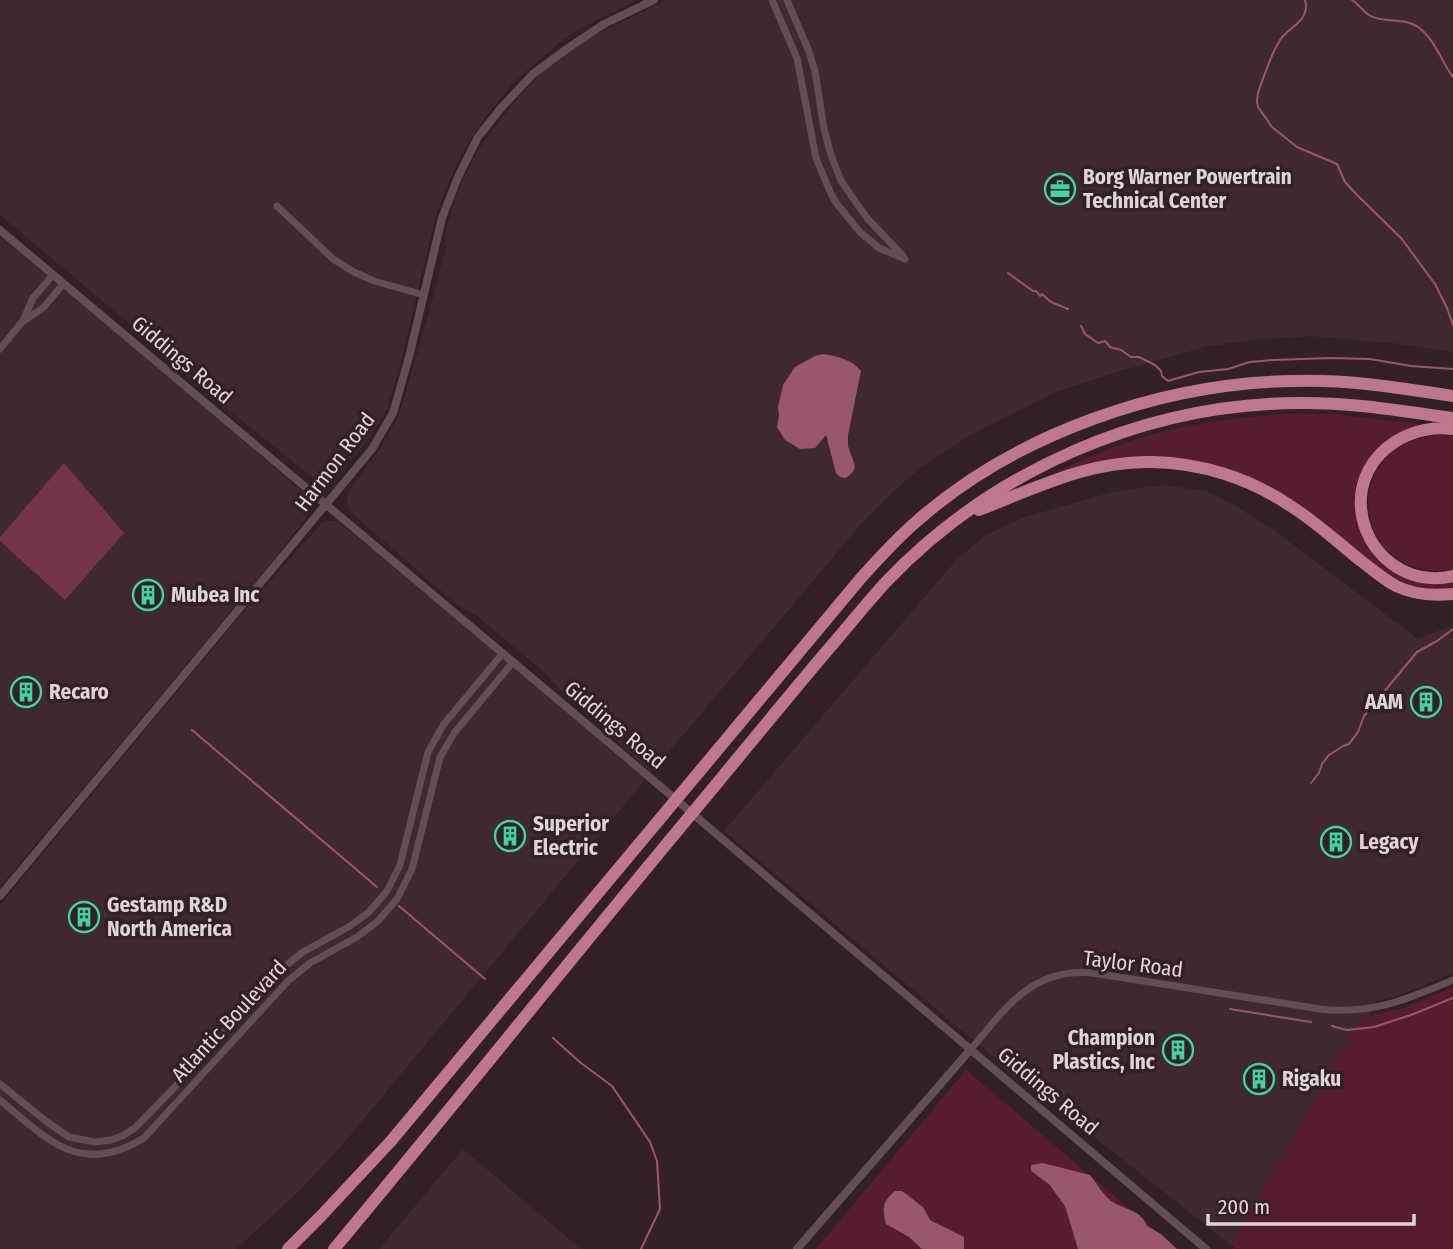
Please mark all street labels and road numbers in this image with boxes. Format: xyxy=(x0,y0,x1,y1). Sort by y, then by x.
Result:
street label: Giddings Road xyxy=(126,310,238,410)
street label: Harmon Road xyxy=(289,407,381,517)
street label: Giddings Road xyxy=(559,675,671,775)
street label: Taylor Road xyxy=(1082,945,1184,983)
street label: Atlantic Boulevard xyxy=(166,955,292,1087)
street label: Giddings Road xyxy=(992,1041,1104,1141)

